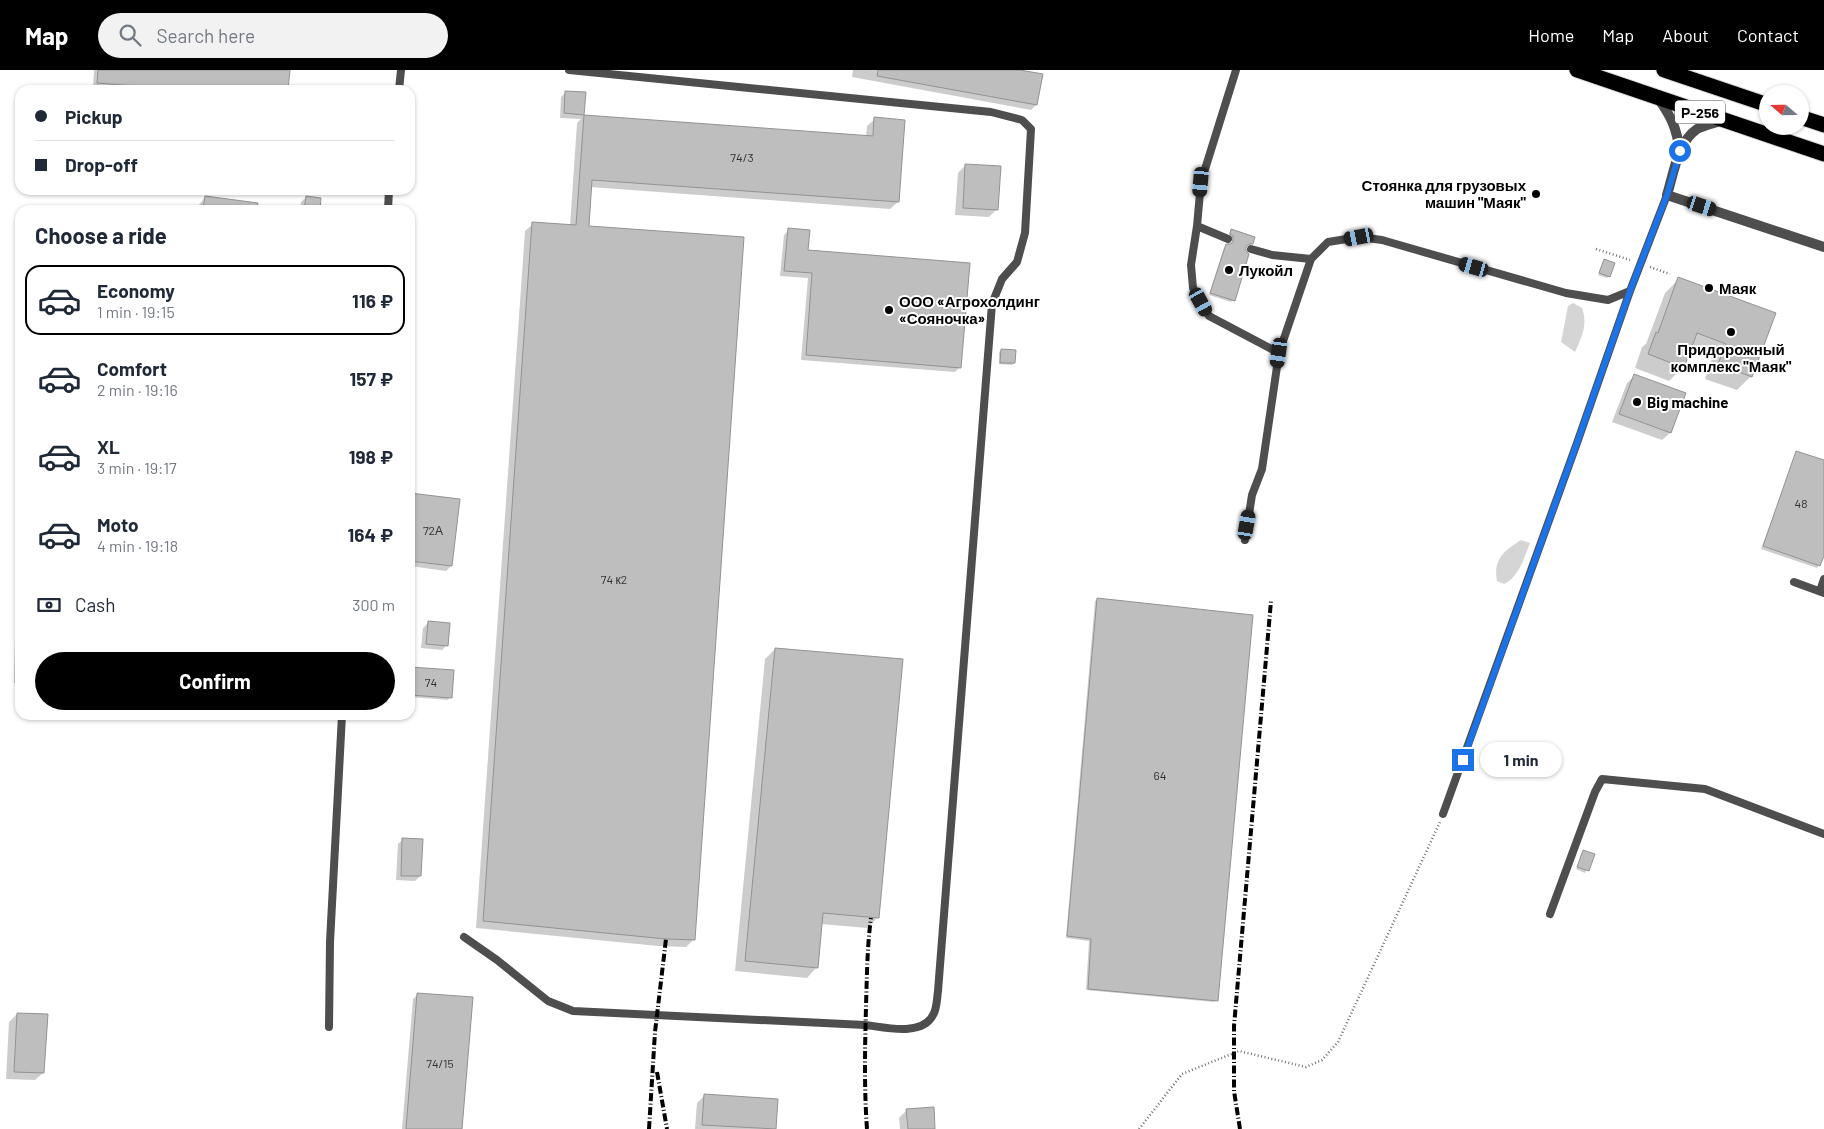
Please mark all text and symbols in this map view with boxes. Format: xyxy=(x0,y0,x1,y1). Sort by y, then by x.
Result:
search box xyxy=(98,13,448,58)
text: Map xyxy=(25,21,68,50)
icon: search xyxy=(116,21,144,49)
text: Search here xyxy=(156,24,255,47)
text: Home xyxy=(1528,24,1574,46)
text: Map xyxy=(1602,24,1634,46)
text: About xyxy=(1662,24,1709,46)
text: Contact xyxy=(1737,24,1799,46)
north arrow xyxy=(1759,85,1809,135)
map controls xyxy=(1759,85,1809,135)
road number: Р-256 xyxy=(1675,101,1725,124)
text: Pickup xyxy=(65,105,123,128)
route start xyxy=(1669,140,1691,162)
house number: 74/3 xyxy=(730,150,754,164)
text: Drop-off xyxy=(65,153,138,176)
car xyxy=(1192,166,1209,198)
place label: Стоянка для грузовых машин "Маяк" xyxy=(1362,176,1527,211)
marker: Стоянка для грузовых машин "Маяк" xyxy=(1530,188,1542,200)
car xyxy=(1685,194,1718,218)
text: Choose a ride xyxy=(35,222,167,248)
car xyxy=(1342,227,1375,247)
car xyxy=(1457,256,1490,278)
place label: Лукойл xyxy=(1239,261,1293,279)
marker: Лукойл xyxy=(1223,264,1235,276)
icon: car xyxy=(37,278,82,323)
text: Economy xyxy=(97,279,175,302)
place label: Маяк xyxy=(1719,279,1757,297)
marker: Маяк xyxy=(1703,282,1715,294)
car xyxy=(1187,285,1214,319)
text: 116 ₽ xyxy=(352,289,393,312)
place label: ООО «Агрохолдинг «Сояночка» xyxy=(899,292,1040,327)
text: 1 min · 19:15 xyxy=(97,302,175,321)
marker: ООО «Агрохолдинг «Сояночка» xyxy=(883,304,895,316)
marker: Придорожный комплекс "Маяк" xyxy=(1725,326,1737,338)
car xyxy=(1269,337,1288,369)
place label: Придорожный комплекс "Маяк" xyxy=(1671,340,1792,375)
icon: car xyxy=(37,356,82,401)
text: Comfort xyxy=(97,357,167,380)
text: 157 ₽ xyxy=(349,367,393,390)
text: 2 min · 19:16 xyxy=(97,380,178,399)
place label: Big machine xyxy=(1647,393,1728,411)
marker: Big machine xyxy=(1631,396,1643,408)
icon: car xyxy=(37,434,82,479)
text: XL xyxy=(97,435,120,458)
text: 198 ₽ xyxy=(349,445,393,468)
text: 3 min · 19:17 xyxy=(97,458,177,477)
house number: 48 xyxy=(1795,496,1807,510)
car xyxy=(1237,509,1256,541)
icon: car xyxy=(37,512,82,557)
text: Moto xyxy=(97,513,139,536)
text: 164 ₽ xyxy=(347,523,393,546)
house number: 72А xyxy=(423,523,443,537)
text: 4 min · 19:18 xyxy=(97,536,178,555)
house number: 74 к2 xyxy=(601,572,627,586)
icon: cash xyxy=(35,591,63,619)
text: Cash xyxy=(75,593,116,616)
text: 300 m xyxy=(352,595,395,614)
button: Confirm xyxy=(35,652,395,710)
house number: 74 xyxy=(425,675,437,689)
callout: 1 min xyxy=(1480,742,1563,778)
route end xyxy=(1452,749,1474,771)
text: 1 min xyxy=(1503,750,1539,769)
house number: 64 xyxy=(1154,768,1166,782)
house number: 74/15 xyxy=(426,1056,454,1070)

